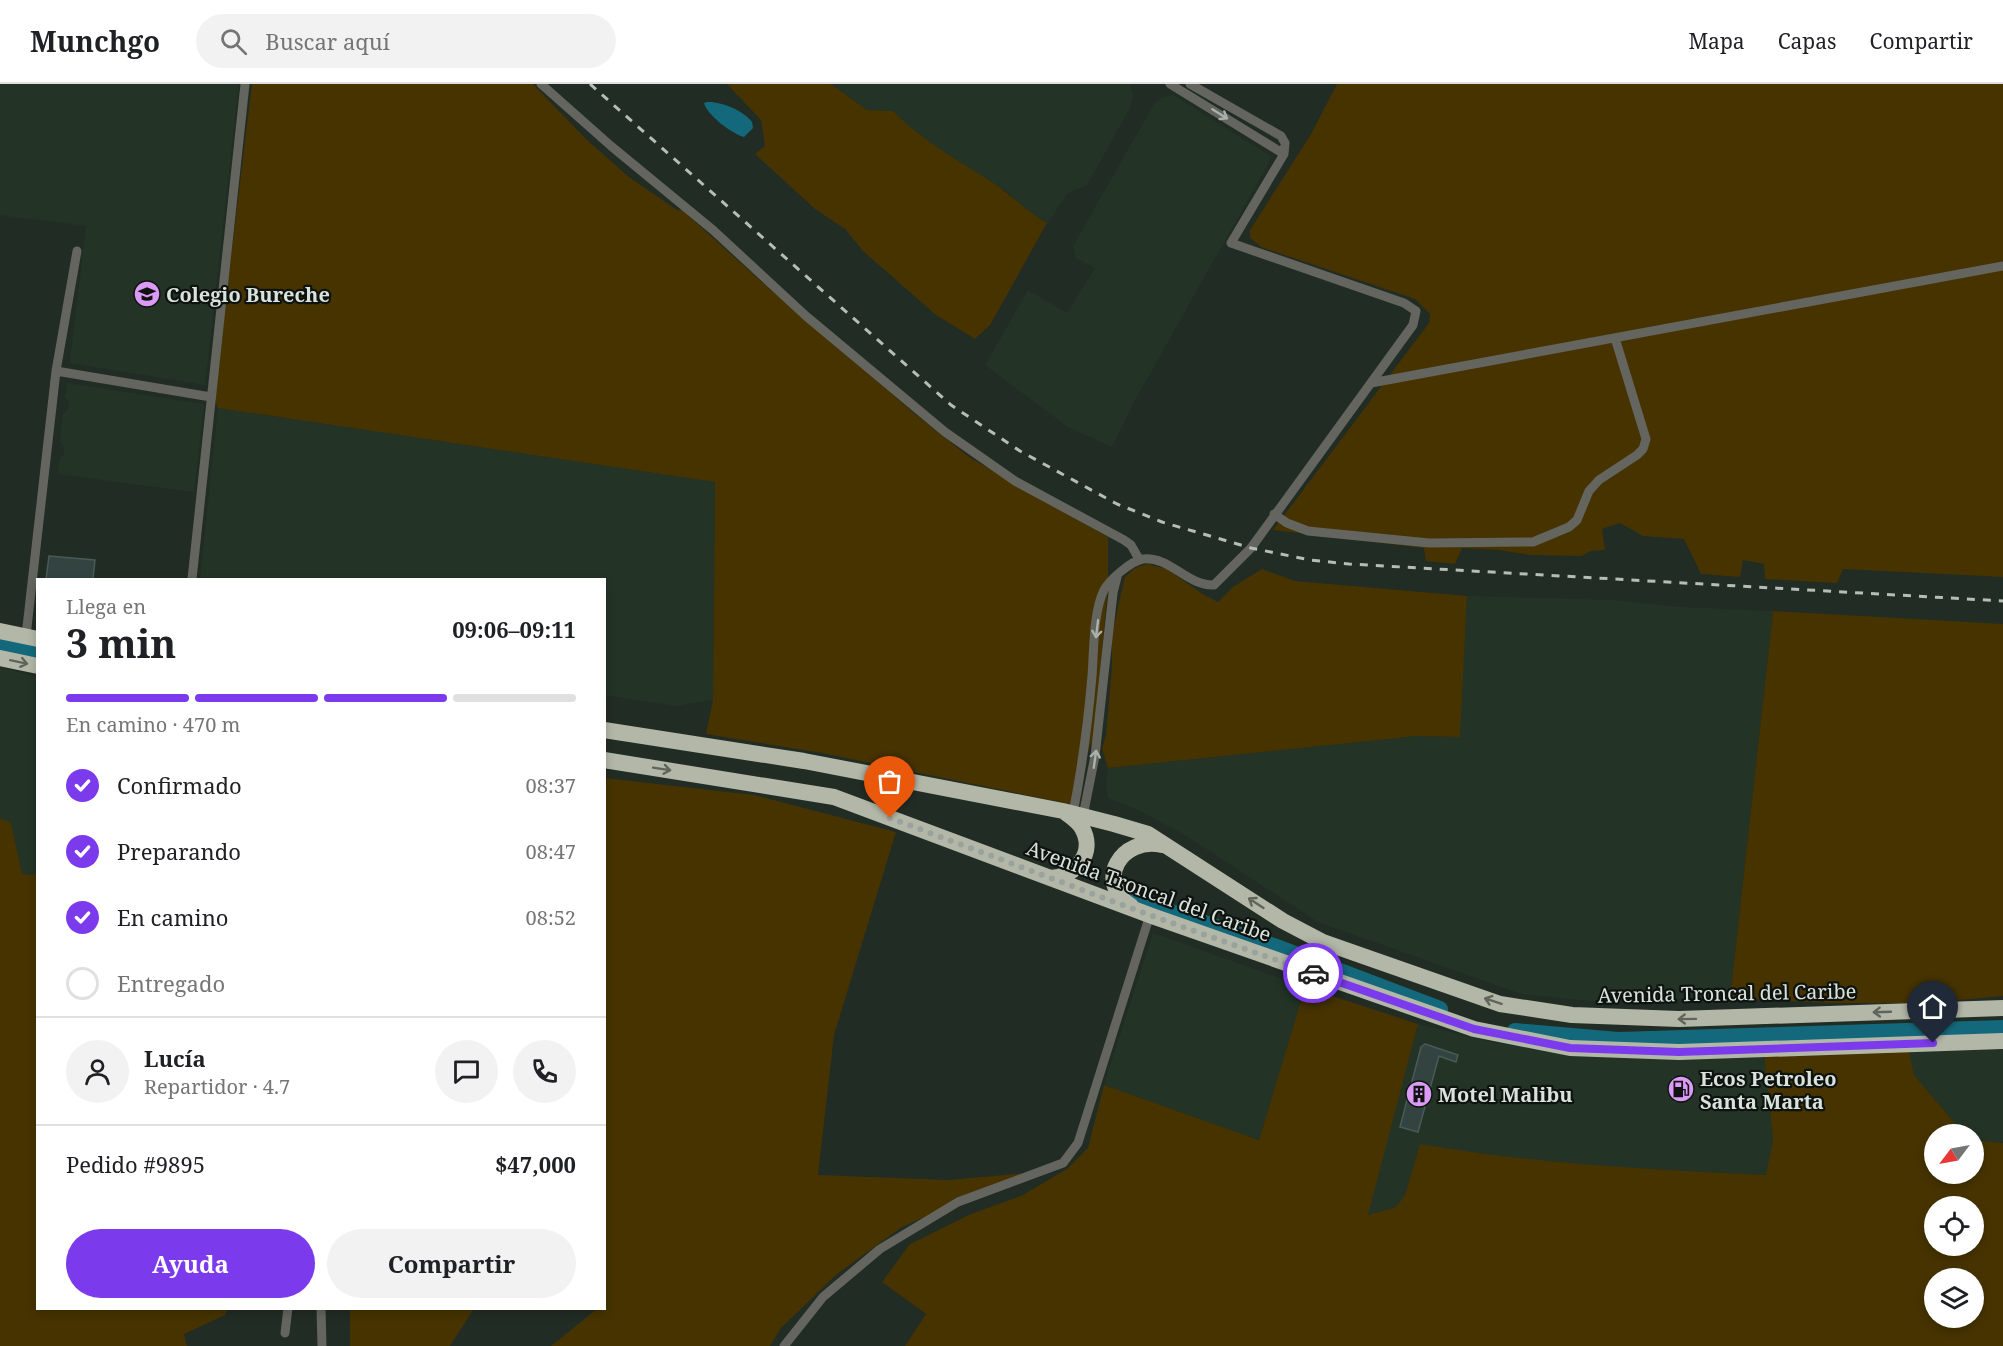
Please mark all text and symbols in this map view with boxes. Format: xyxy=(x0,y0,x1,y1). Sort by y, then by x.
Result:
search box xyxy=(196,14,616,68)
text: Munchgo xyxy=(30,22,160,60)
icon: search xyxy=(217,25,250,58)
text: Buscar aquí xyxy=(265,26,390,56)
text: Mapa xyxy=(1688,27,1745,55)
text: Capas xyxy=(1778,27,1837,55)
text: Compartir xyxy=(1870,27,1973,55)
one-way arrow xyxy=(1211,109,1228,121)
school or university icon: Colegio Bureche xyxy=(132,279,162,309)
place label: Colegio Bureche xyxy=(166,281,330,308)
text: Llega en xyxy=(66,593,146,620)
text: 09:06–09:11 xyxy=(452,614,576,644)
text: 3 min xyxy=(66,616,176,669)
one-way arrow xyxy=(1091,618,1102,638)
one-way arrow xyxy=(8,657,28,668)
text: En camino · 470 m xyxy=(66,711,240,738)
one-way arrow xyxy=(1089,749,1100,769)
pin xyxy=(864,756,915,818)
one-way arrow xyxy=(652,764,672,775)
icon: bag xyxy=(873,765,906,798)
icon: check xyxy=(66,769,99,802)
text: Confirmado xyxy=(117,770,242,800)
text: 08:37 xyxy=(526,772,576,799)
street label: Avenida Troncal del Caribe xyxy=(1023,834,1275,948)
icon: check xyxy=(66,835,99,868)
text: Preparando xyxy=(117,836,241,866)
text: 08:47 xyxy=(526,838,576,865)
one-way arrow xyxy=(1247,897,1264,910)
icon: check xyxy=(66,901,99,934)
text: En camino xyxy=(117,902,229,932)
text: 08:52 xyxy=(526,904,576,931)
courier xyxy=(1283,943,1343,1003)
icon: car xyxy=(1297,957,1330,990)
text: Entregado xyxy=(117,968,225,998)
street label: Avenida Troncal del Caribe xyxy=(1598,977,1856,1009)
pin xyxy=(1907,981,1958,1043)
icon: home xyxy=(1916,990,1949,1023)
one-way arrow xyxy=(1484,995,1503,1006)
one-way arrow xyxy=(1872,1007,1892,1018)
one-way arrow xyxy=(1677,1013,1697,1024)
button: person xyxy=(66,1040,129,1103)
button: chat xyxy=(435,1040,498,1103)
button: phone xyxy=(513,1040,576,1103)
text: Lucía xyxy=(144,1043,206,1073)
place label: Ecos Petroleo Santa Marta xyxy=(1700,1065,1837,1115)
text: Repartidor · 4.7 xyxy=(144,1073,290,1100)
fuel station icon: Ecos Petroleo Santa Marta xyxy=(1666,1074,1696,1104)
building icon: Motel Malibu xyxy=(1404,1079,1434,1109)
place label: Motel Malibu xyxy=(1438,1081,1573,1108)
north arrow xyxy=(1924,1124,1984,1184)
map controls xyxy=(1924,1124,1984,1328)
text: Pedido #9895 xyxy=(66,1149,205,1179)
text: $47,000 xyxy=(495,1149,576,1179)
button: locate xyxy=(1924,1196,1984,1256)
button: Ayuda xyxy=(66,1229,315,1298)
button: Compartir xyxy=(327,1229,576,1298)
button: layers xyxy=(1924,1268,1984,1328)

